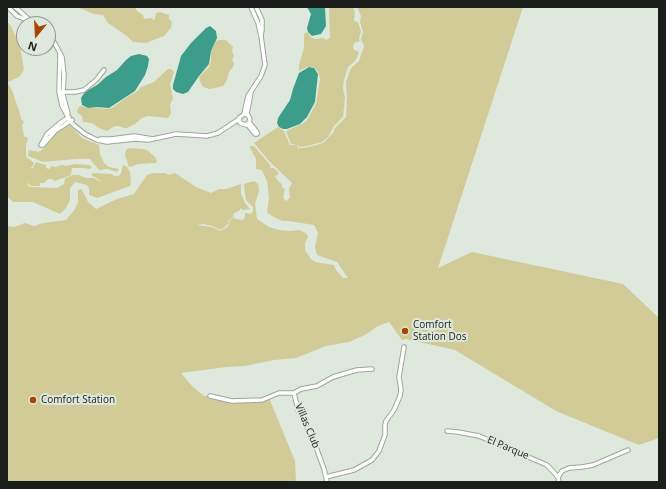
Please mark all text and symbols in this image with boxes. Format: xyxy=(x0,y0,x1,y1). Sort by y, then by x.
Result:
north arrow xyxy=(16,16,56,56)
text: N xyxy=(26,38,39,55)
place label: Comfort Station Dos xyxy=(413,319,466,342)
marker: Comfort Station Dos xyxy=(400,326,410,336)
place label: Comfort Station xyxy=(41,394,115,406)
marker: Comfort Station xyxy=(28,395,38,405)
street label: Villas Club xyxy=(292,402,322,450)
street label: El Parque xyxy=(485,434,531,462)

